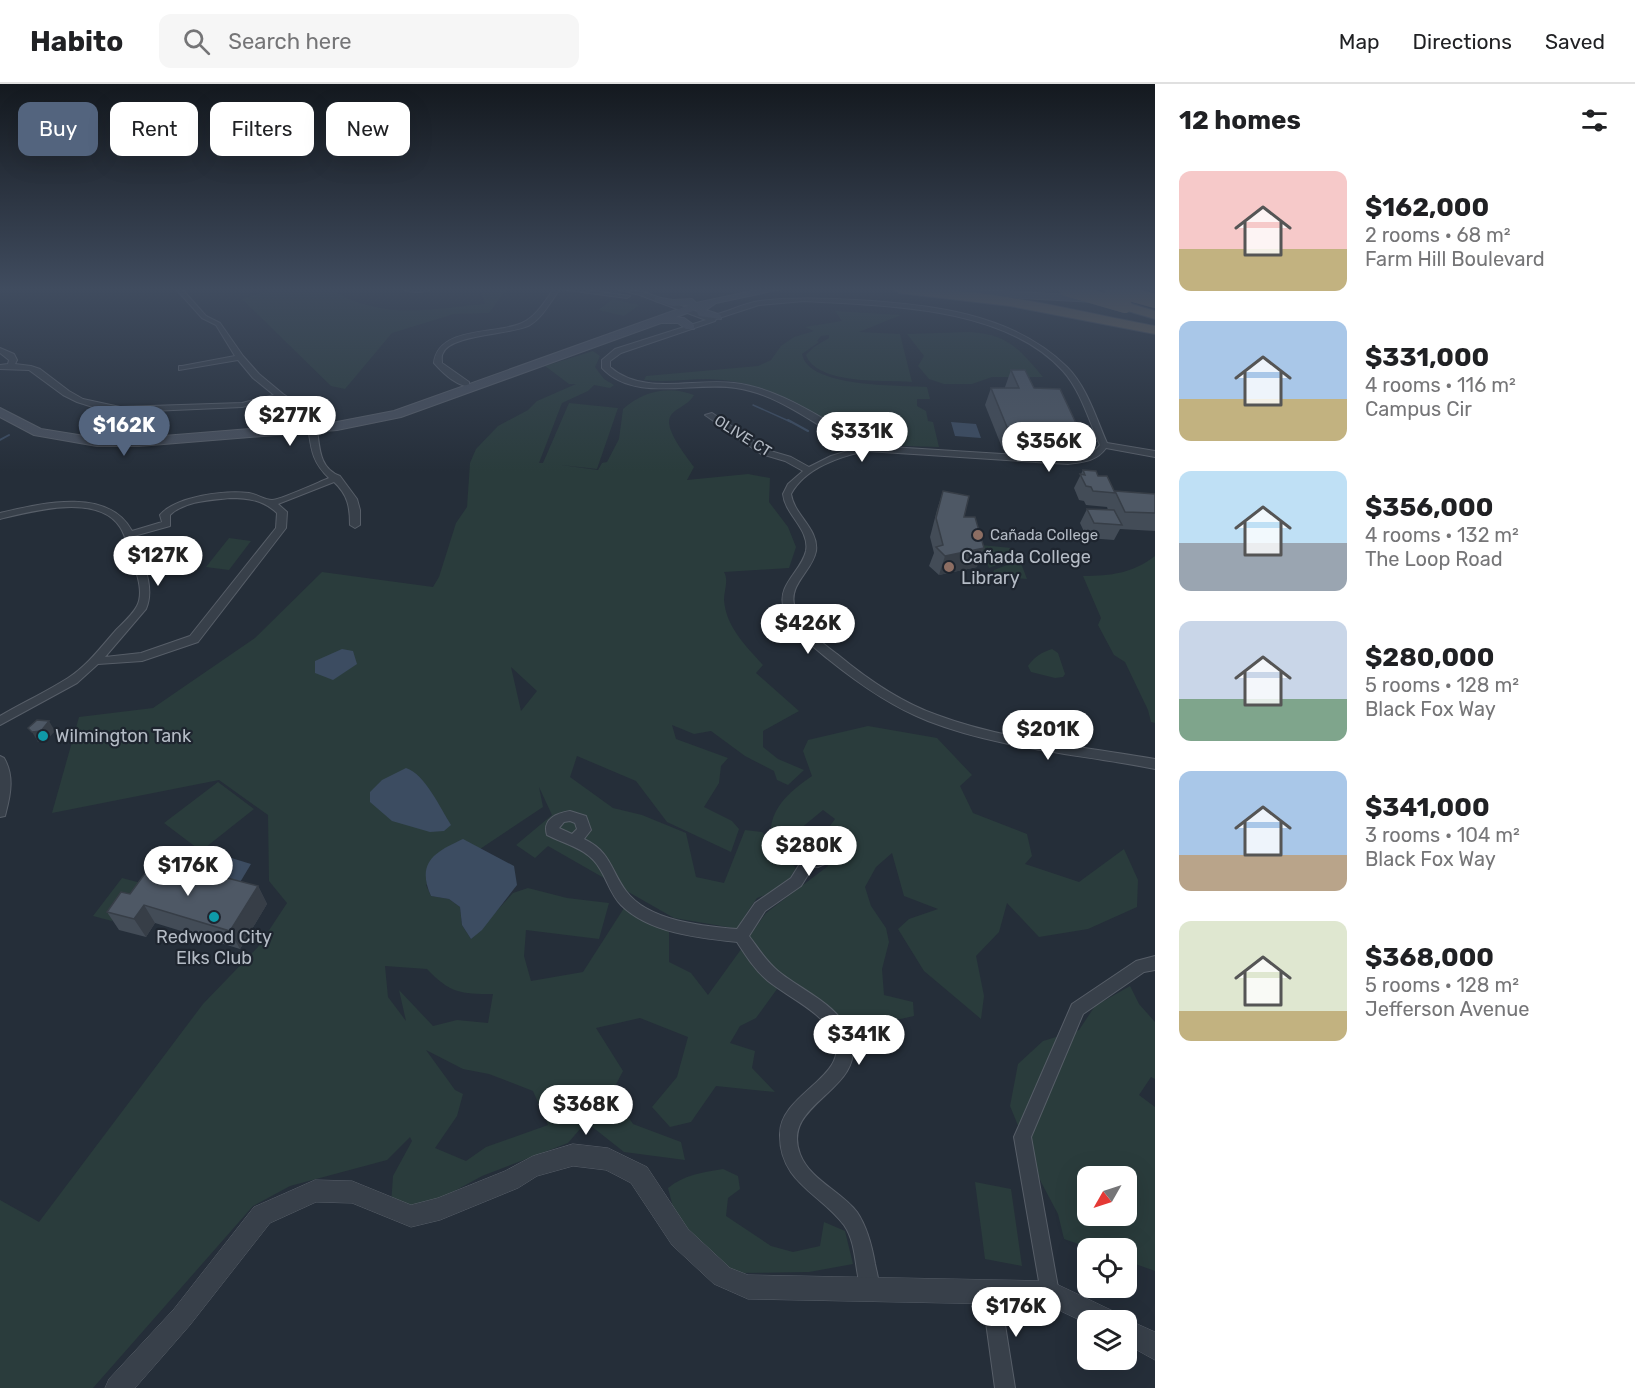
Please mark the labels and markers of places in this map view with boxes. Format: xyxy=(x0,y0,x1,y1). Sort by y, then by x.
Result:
pin: $277K xyxy=(248,396,332,447)
pin: $162K xyxy=(82,406,166,457)
pin: $331K xyxy=(820,412,904,463)
pin: $356K xyxy=(1007,422,1091,473)
place label: Cañada College xyxy=(990,526,1098,544)
marker: Cañada College xyxy=(971,528,985,542)
pin: $127K xyxy=(116,536,200,587)
place label: Cañada College Library xyxy=(961,546,1091,589)
marker: Cañada College Library xyxy=(942,560,956,574)
pin: $426K xyxy=(766,604,850,655)
pin: $201K xyxy=(1006,710,1090,761)
place label: Wilmington Tank xyxy=(55,725,192,747)
marker: Wilmington Tank xyxy=(36,729,50,743)
pin: $280K xyxy=(767,826,851,877)
pin: $176K xyxy=(146,846,230,897)
marker: Redwood City Elks Club xyxy=(207,910,221,924)
place label: Redwood City Elks Club xyxy=(156,926,272,969)
pin: $341K xyxy=(817,1015,901,1066)
pin: $368K xyxy=(544,1085,628,1136)
pin: $176K xyxy=(974,1287,1058,1338)

